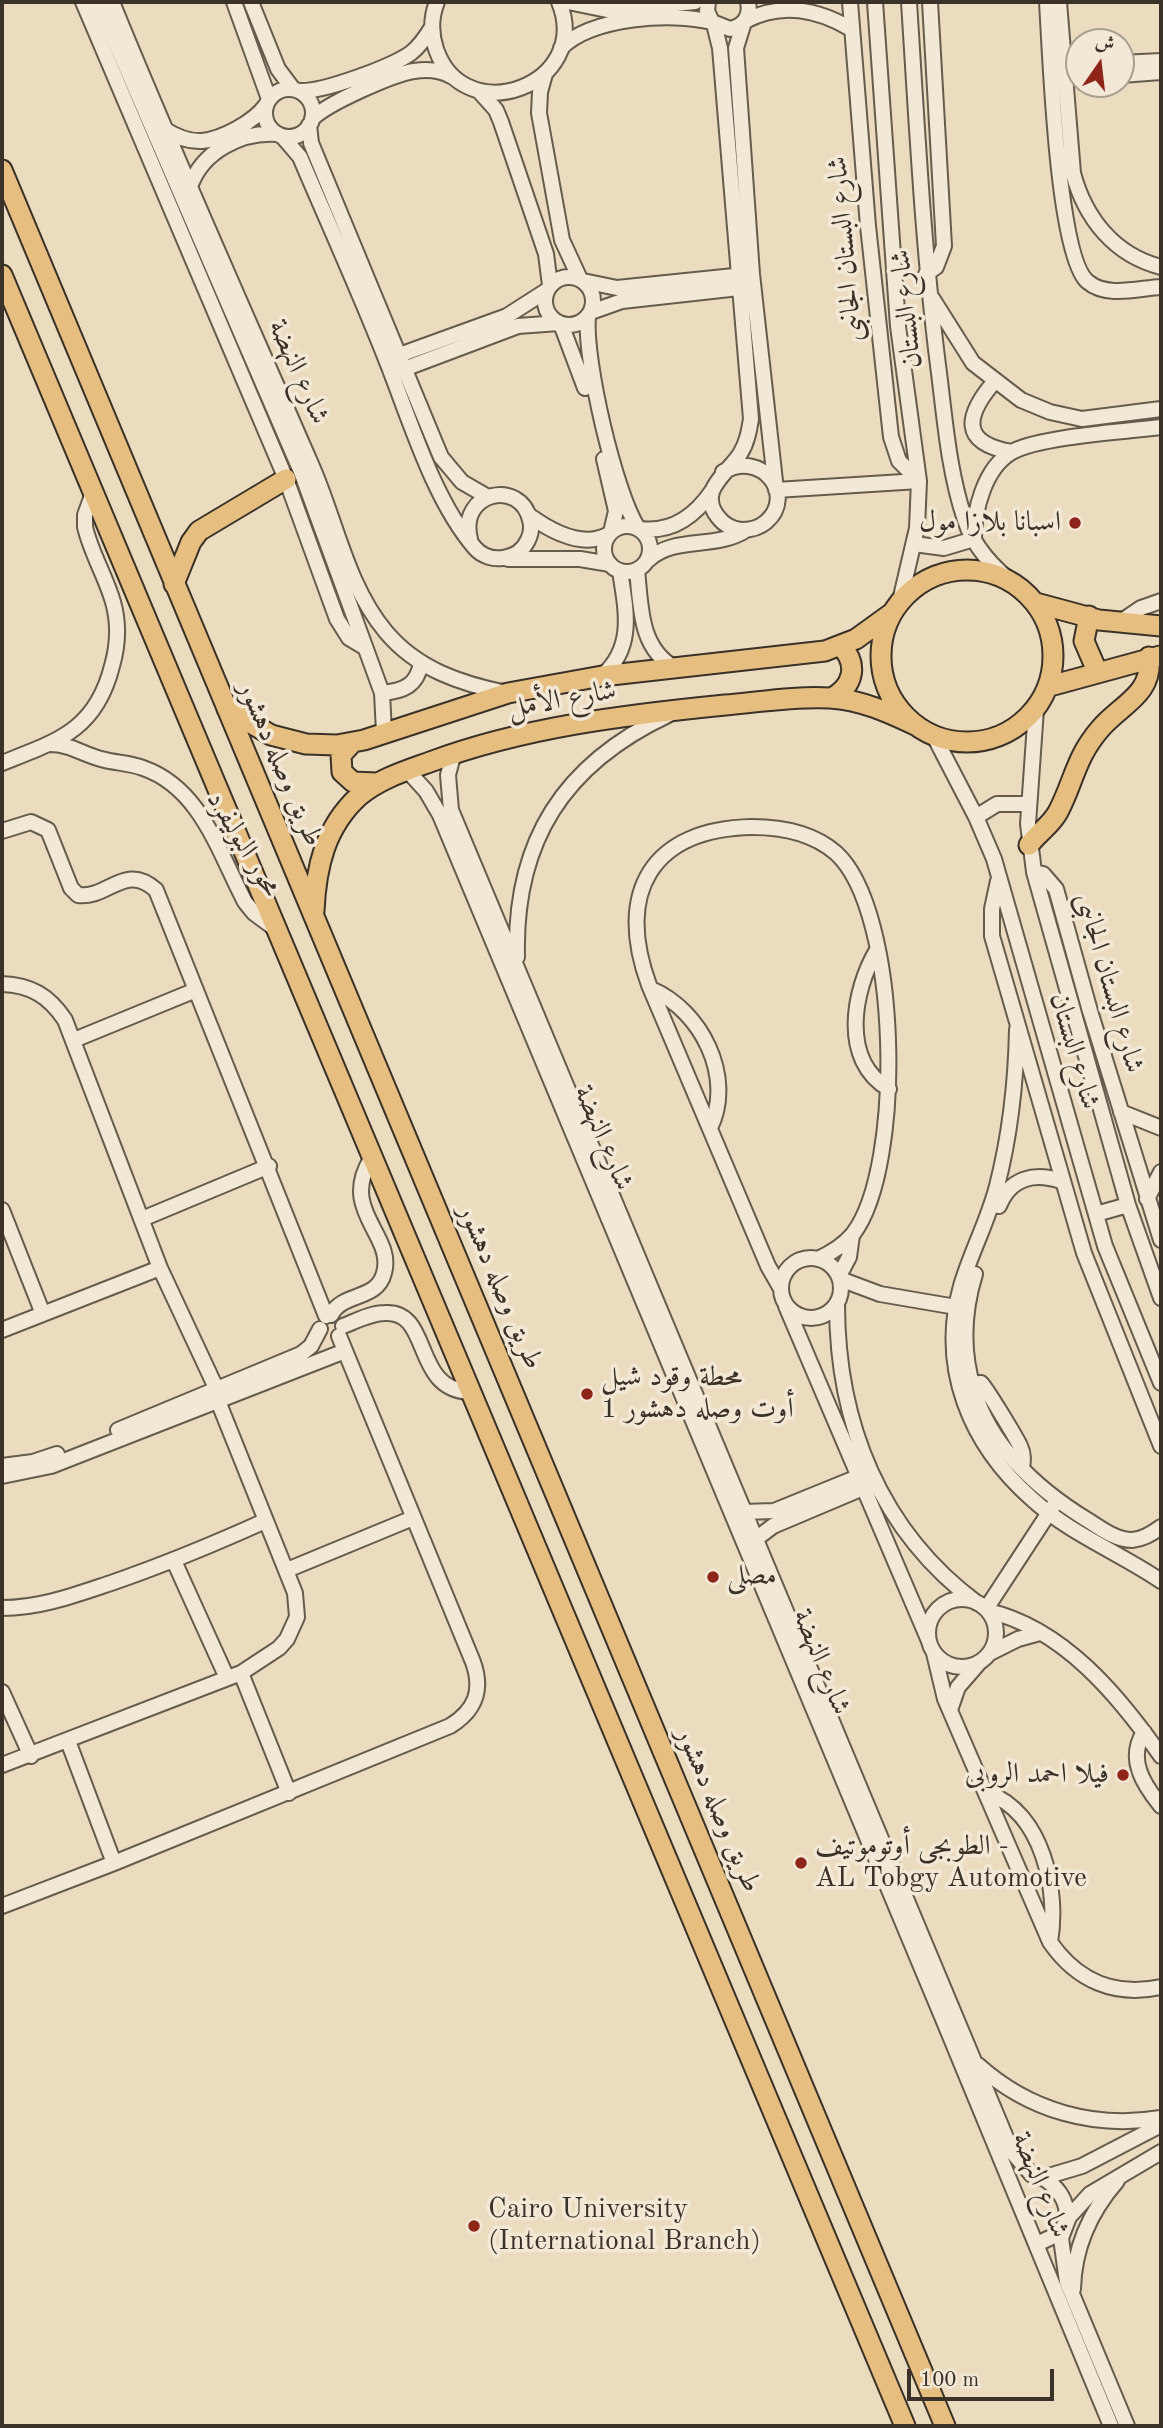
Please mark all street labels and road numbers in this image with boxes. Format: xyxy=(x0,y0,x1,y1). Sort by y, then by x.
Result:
street label: شارع البستان الجانبى xyxy=(821,155,871,343)
street label: شارع البستان xyxy=(884,248,930,370)
street label: شارع النهضة xyxy=(260,314,336,430)
street label: شارع الأمل xyxy=(505,674,619,726)
street label: طريق وصله دهشور xyxy=(230,676,330,852)
street label: محور البوليفرد xyxy=(198,785,288,903)
street label: شارع البستان الجانبى xyxy=(1067,889,1151,1077)
street label: شارع البستان xyxy=(1041,989,1107,1113)
street label: شارع النهضة xyxy=(566,1080,640,1196)
street label: طريق وصله دهشور xyxy=(450,1199,550,1375)
street label: شارع النهضة xyxy=(785,1604,857,1720)
street label: طريق وصله دهشور xyxy=(668,1722,768,1898)
street label: شارع النهضة xyxy=(1004,2127,1076,2243)

